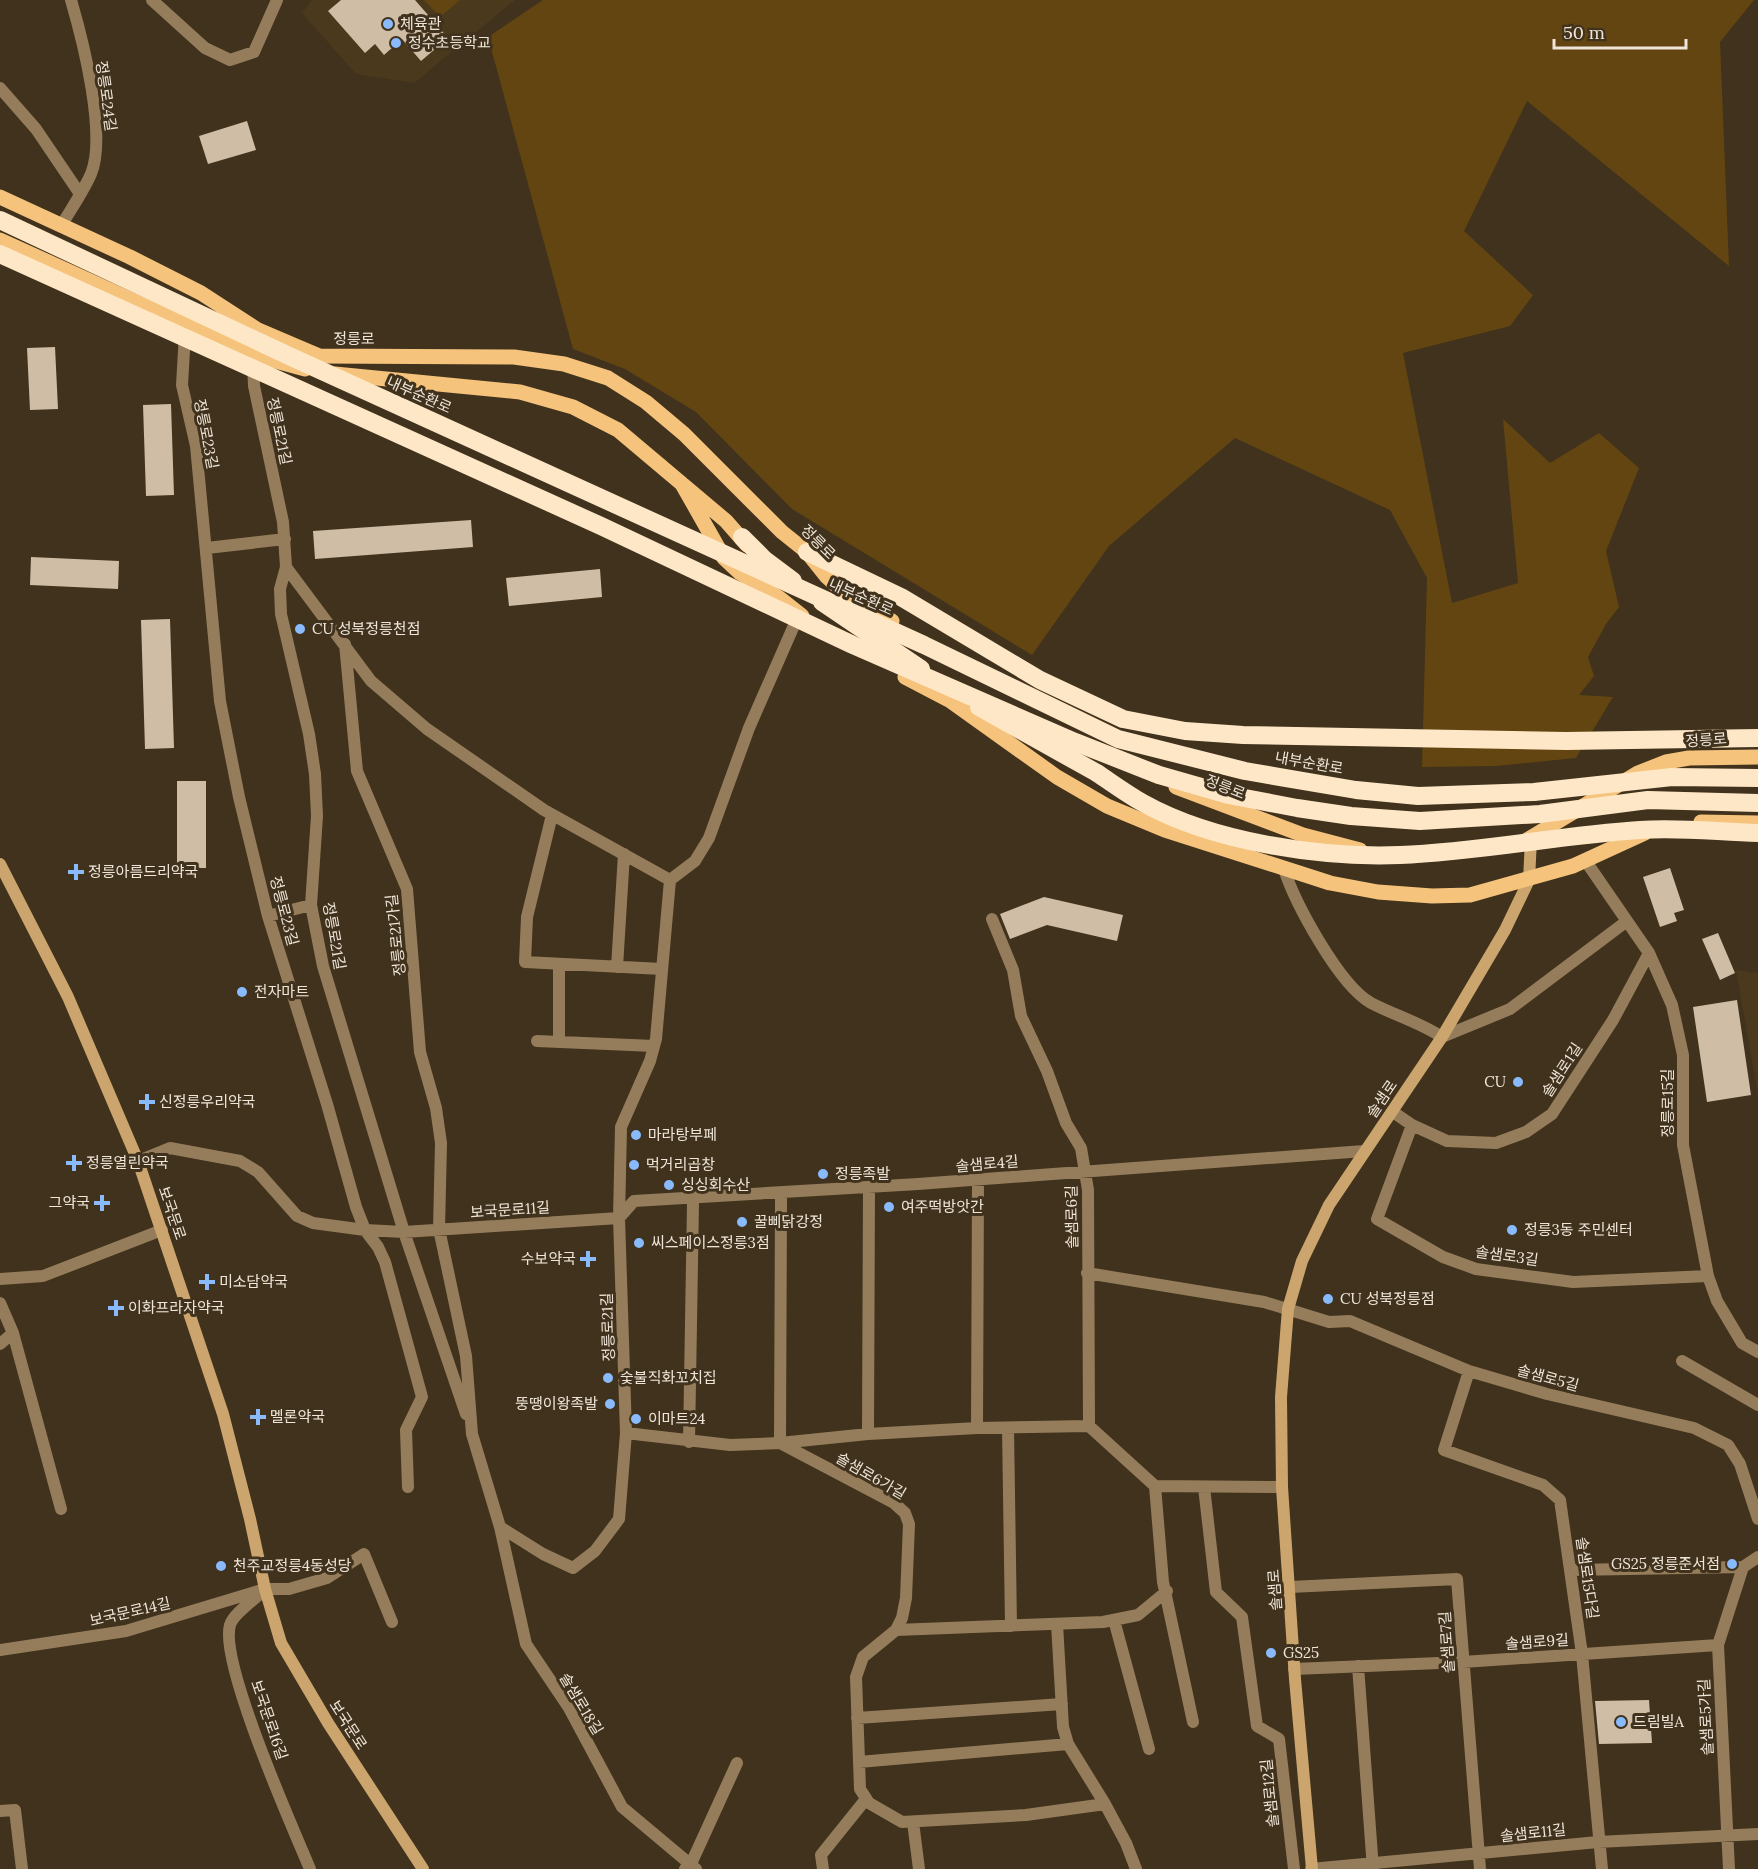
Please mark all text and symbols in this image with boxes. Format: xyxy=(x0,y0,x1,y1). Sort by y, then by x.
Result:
scale bar xyxy=(1554,12,1686,50)
place label: 체육관 xyxy=(400,14,442,33)
marker: 체육관 xyxy=(381,17,395,31)
text: 50 m xyxy=(1563,21,1605,44)
place label: 정수초등학교 xyxy=(408,33,491,52)
marker: 정수초등학교 xyxy=(389,36,403,50)
street label: 정릉로24길 xyxy=(92,59,121,132)
street label: 정릉로 xyxy=(333,329,375,348)
street label: 내부순환로 xyxy=(384,372,455,417)
street label: 정릉로21길 xyxy=(263,395,296,466)
street label: 정릉로23길 xyxy=(190,397,223,471)
street label: 정릉로 xyxy=(797,520,840,563)
street label: 내부순환로 xyxy=(826,574,897,619)
place label: CU 성북정릉천점 xyxy=(312,619,421,638)
marker: CU 성북정릉천점 xyxy=(293,622,307,636)
street label: 정릉로 xyxy=(1685,729,1727,750)
street label: 내부순환로 xyxy=(1273,747,1345,778)
street label: 정릉로 xyxy=(1202,770,1248,803)
place label: 정릉아름드리약국 xyxy=(88,862,198,881)
marker: 정릉아름드리약국 xyxy=(69,865,83,879)
street label: 정릉로23길 xyxy=(266,874,303,948)
street label: 정릉로21가길 xyxy=(382,893,409,977)
street label: 정릉로21길 xyxy=(319,900,350,971)
place label: 전자마트 xyxy=(254,982,309,1001)
marker: 전자마트 xyxy=(235,985,249,999)
street label: 솔샘로1길 xyxy=(1537,1039,1586,1100)
street label: 정릉로15길 xyxy=(1658,1069,1677,1137)
place label: CU xyxy=(1484,1072,1506,1091)
marker: CU xyxy=(1511,1075,1525,1089)
street label: 솔샘로 xyxy=(1362,1076,1401,1121)
place label: 신정릉우리약국 xyxy=(159,1092,256,1111)
marker: 신정릉우리약국 xyxy=(140,1095,154,1109)
place label: 마라탕부페 xyxy=(648,1125,717,1144)
marker: 마라탕부페 xyxy=(629,1128,643,1142)
street label: 솔샘로4길 xyxy=(955,1151,1019,1176)
place label: 정릉열린약국 xyxy=(86,1153,169,1172)
place label: 먹거리곱창 xyxy=(646,1155,715,1174)
marker: 정릉열린약국 xyxy=(67,1156,81,1170)
marker: 먹거리곱창 xyxy=(627,1158,641,1172)
place label: 정릉족발 xyxy=(835,1164,890,1183)
marker: 정릉족발 xyxy=(816,1167,830,1181)
place label: 싱싱회수산 xyxy=(681,1175,750,1194)
marker: 싱싱회수산 xyxy=(662,1178,676,1192)
street label: 보국문로 xyxy=(155,1184,190,1242)
street label: 솔샘로6길 xyxy=(1061,1185,1082,1249)
place label: 그약국 xyxy=(49,1193,90,1212)
marker: 그약국 xyxy=(95,1196,109,1210)
street label: 보국문로11길 xyxy=(469,1197,550,1222)
place label: 여주떡방앗간 xyxy=(901,1197,984,1216)
marker: 여주떡방앗간 xyxy=(882,1200,896,1214)
place label: 꿀삐닭강정 xyxy=(754,1212,823,1231)
marker: 꿀삐닭강정 xyxy=(735,1215,749,1229)
place label: 정릉3동 주민센터 xyxy=(1524,1220,1633,1239)
marker: 정릉3동 주민센터 xyxy=(1505,1223,1519,1237)
place label: 씨스페이스정릉3점 xyxy=(651,1233,770,1252)
marker: 씨스페이스정릉3점 xyxy=(632,1236,646,1250)
street label: 솔샘로3길 xyxy=(1474,1242,1540,1269)
place label: 수보약국 xyxy=(521,1249,576,1268)
marker: 수보약국 xyxy=(581,1252,595,1266)
place label: 미소담약국 xyxy=(219,1272,288,1291)
marker: 미소담약국 xyxy=(200,1275,214,1289)
place label: CU 성북정릉점 xyxy=(1340,1289,1435,1308)
street label: 정릉로21길 xyxy=(597,1292,618,1362)
marker: CU 성북정릉점 xyxy=(1321,1292,1335,1306)
place label: 이화프라자약국 xyxy=(128,1298,225,1317)
marker: 이화프라자약국 xyxy=(109,1301,123,1315)
street label: 솔샘로5길 xyxy=(1515,1360,1581,1395)
place label: 숯불직화꼬치집 xyxy=(620,1368,717,1387)
marker: 숯불직화꼬치집 xyxy=(601,1371,615,1385)
place label: 뚱땡이왕족발 xyxy=(515,1394,598,1413)
marker: 뚱땡이왕족발 xyxy=(603,1397,617,1411)
place label: 멜론약국 xyxy=(270,1407,325,1426)
place label: 이마트24 xyxy=(648,1409,705,1428)
marker: 멜론약국 xyxy=(251,1410,265,1424)
marker: 이마트24 xyxy=(629,1412,643,1426)
street label: 솔샘로6가길 xyxy=(833,1448,910,1503)
street label: 솔샘로15다길 xyxy=(1572,1536,1603,1620)
place label: GS25 정릉준서점 xyxy=(1611,1554,1720,1573)
place label: 천주교정릉4동성당 xyxy=(233,1556,352,1575)
marker: GS25 정릉준서점 xyxy=(1725,1557,1739,1571)
marker: 천주교정릉4동성당 xyxy=(214,1559,228,1573)
street label: 솔샘로 xyxy=(1264,1569,1285,1611)
street label: 보국문로14길 xyxy=(88,1593,172,1630)
street label: 솔샘로7길 xyxy=(1435,1610,1458,1674)
street label: 솔샘로9길 xyxy=(1504,1630,1569,1653)
place label: GS25 xyxy=(1283,1643,1319,1662)
marker: GS25 xyxy=(1264,1646,1278,1660)
street label: 솔샘로18길 xyxy=(555,1669,607,1738)
street label: 보국문로16길 xyxy=(247,1677,292,1762)
street label: 솔샘로5가길 xyxy=(1694,1678,1717,1756)
street label: 보국문로 xyxy=(325,1696,371,1753)
place label: 드림빌A xyxy=(1633,1712,1684,1731)
marker: 드림빌A xyxy=(1614,1715,1628,1729)
street label: 솔샘로12길 xyxy=(1256,1758,1283,1828)
street label: 솔샘로11길 xyxy=(1499,1820,1567,1845)

